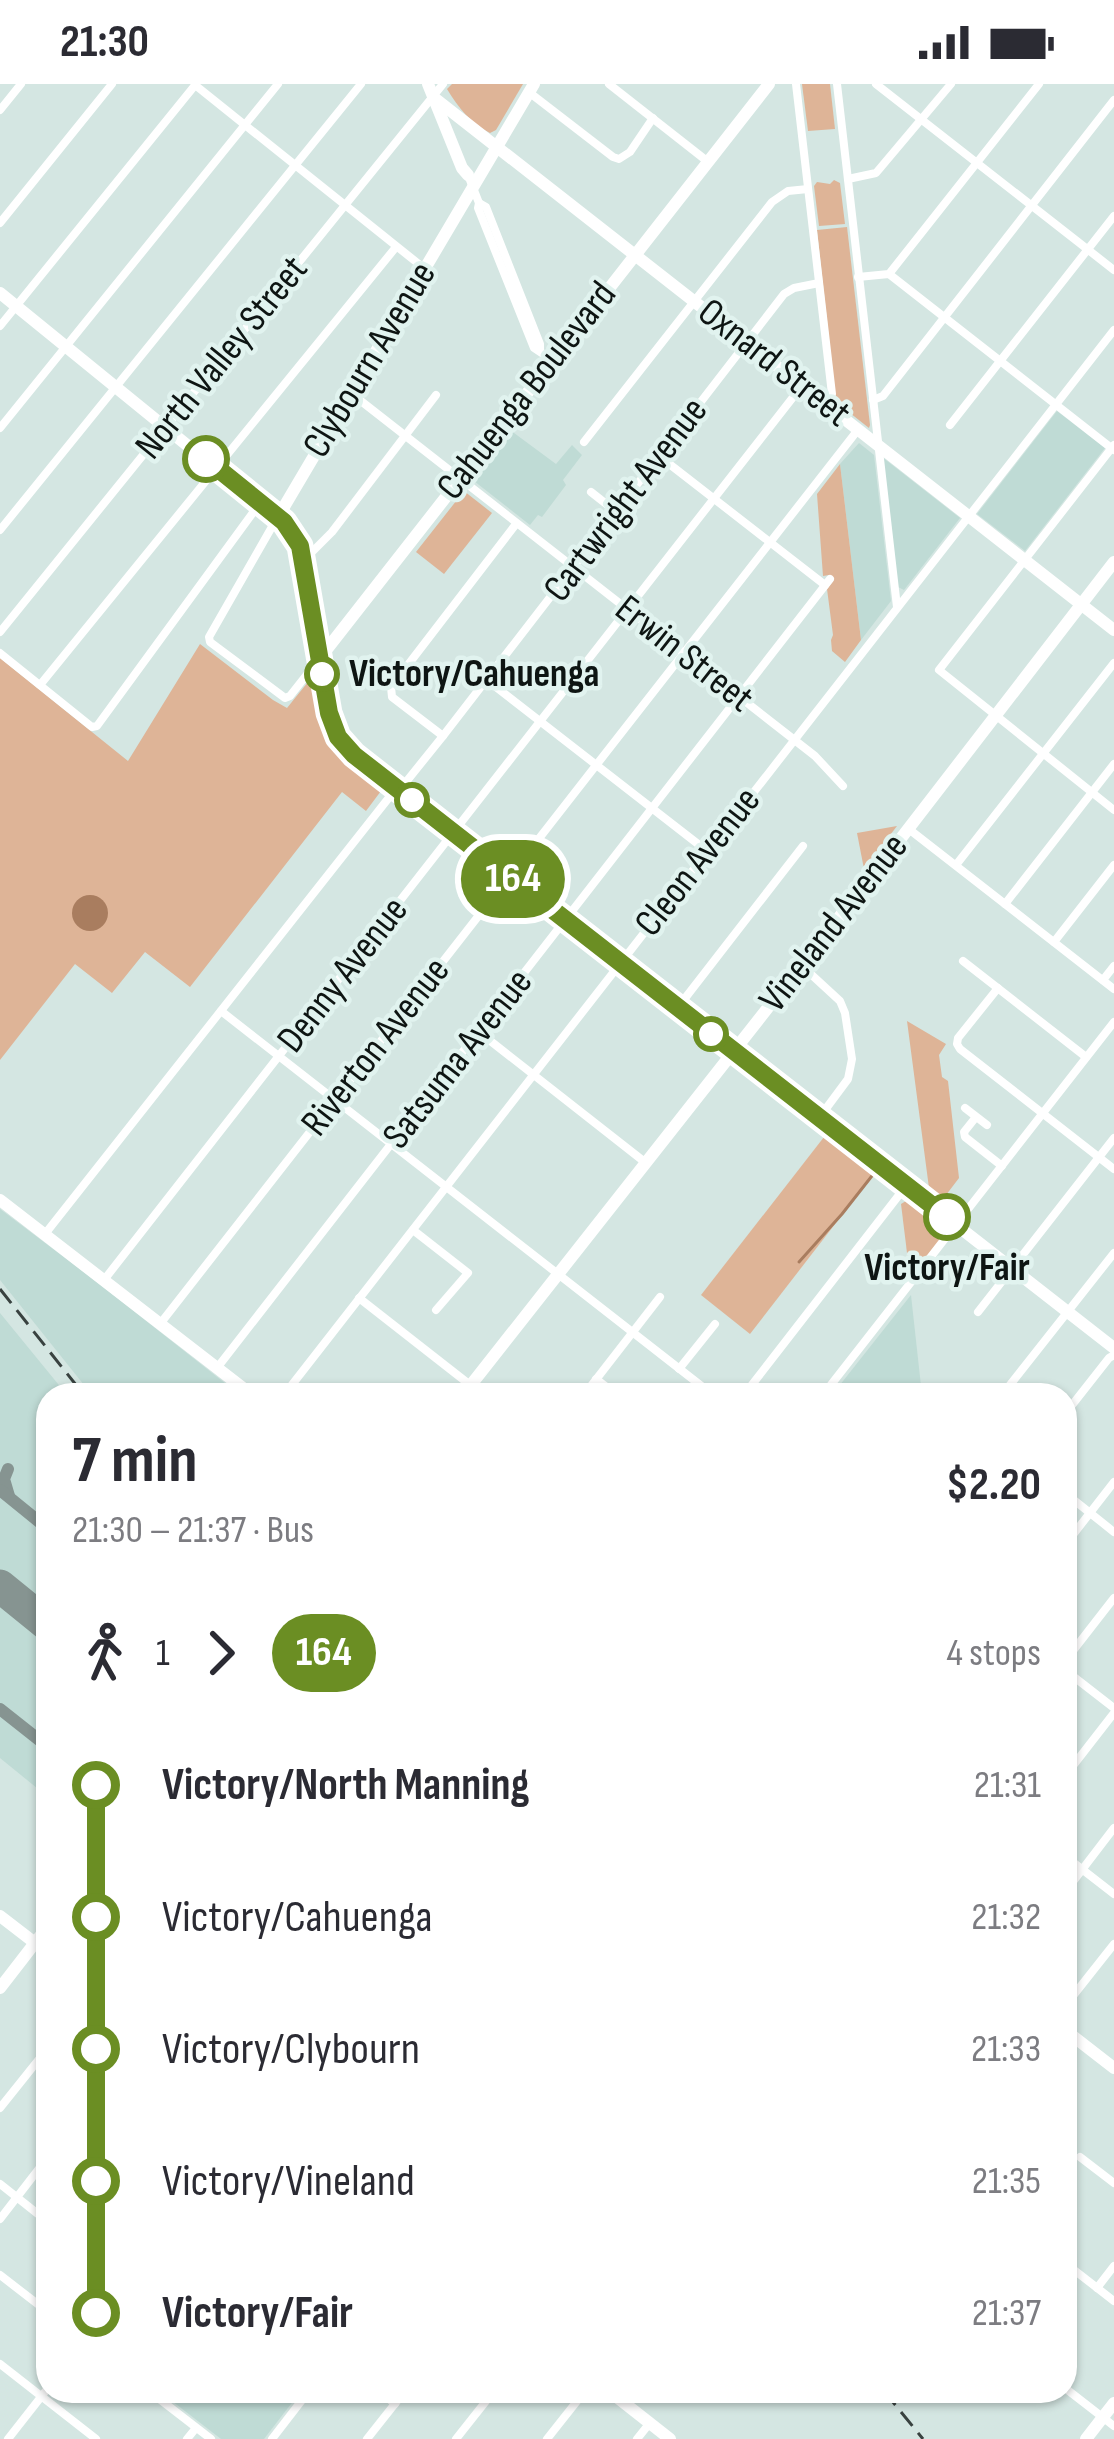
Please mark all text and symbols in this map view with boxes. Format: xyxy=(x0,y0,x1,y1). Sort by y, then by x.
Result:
text: 21:30 xyxy=(60,15,149,70)
street label: North Valley Street xyxy=(126,247,318,469)
street label: Clybourn Avenue xyxy=(293,254,447,466)
street label: Cahuenga Boulevard xyxy=(427,273,627,509)
street label: Oxnard Street xyxy=(688,289,860,437)
street label: Cartwright Avenue xyxy=(534,389,718,611)
unlabelled marker xyxy=(184,437,228,481)
street label: Erwin Street xyxy=(606,586,762,722)
place label: Victory/Cahuenga xyxy=(349,651,599,698)
marker: Victory/Cahuenga xyxy=(306,658,338,690)
street label: Cleon Avenue xyxy=(625,778,771,946)
unlabelled marker xyxy=(396,784,428,816)
street label: Vineland Avenue xyxy=(750,824,918,1022)
line badge: 164 xyxy=(444,840,582,918)
text: 164 xyxy=(485,853,541,904)
street label: Denny Avenue xyxy=(268,888,418,1062)
street label: Riverton Avenue xyxy=(292,948,460,1146)
street label: Satsuma Avenue xyxy=(373,960,543,1158)
unlabelled marker xyxy=(695,1018,727,1050)
marker: Victory/Fair xyxy=(925,1195,969,1239)
place label: Victory/Fair xyxy=(864,1245,1030,1292)
text: 7 min xyxy=(72,1422,198,1501)
text: $2.20 xyxy=(946,1458,1041,1513)
text: 21:30 – 21:37 · Bus xyxy=(72,1507,314,1554)
icon: walk xyxy=(72,1620,138,1686)
icon: forward xyxy=(188,1620,254,1686)
text: 164 xyxy=(296,1627,352,1678)
text: 1 xyxy=(156,1630,170,1677)
text: 4 stops xyxy=(947,1630,1041,1677)
text: Victory/North Manning xyxy=(162,1758,529,1813)
text: 21:31 xyxy=(974,1762,1041,1809)
text: Victory/Cahuenga xyxy=(162,1890,433,1945)
text: 21:32 xyxy=(971,1894,1041,1941)
text: Victory/Clybourn xyxy=(162,2022,420,2077)
text: 21:33 xyxy=(971,2026,1041,2073)
text: Victory/Vineland xyxy=(162,2154,415,2209)
text: 21:35 xyxy=(972,2158,1041,2205)
text: Victory/Fair xyxy=(162,2286,353,2341)
text: 21:37 xyxy=(972,2290,1041,2337)

